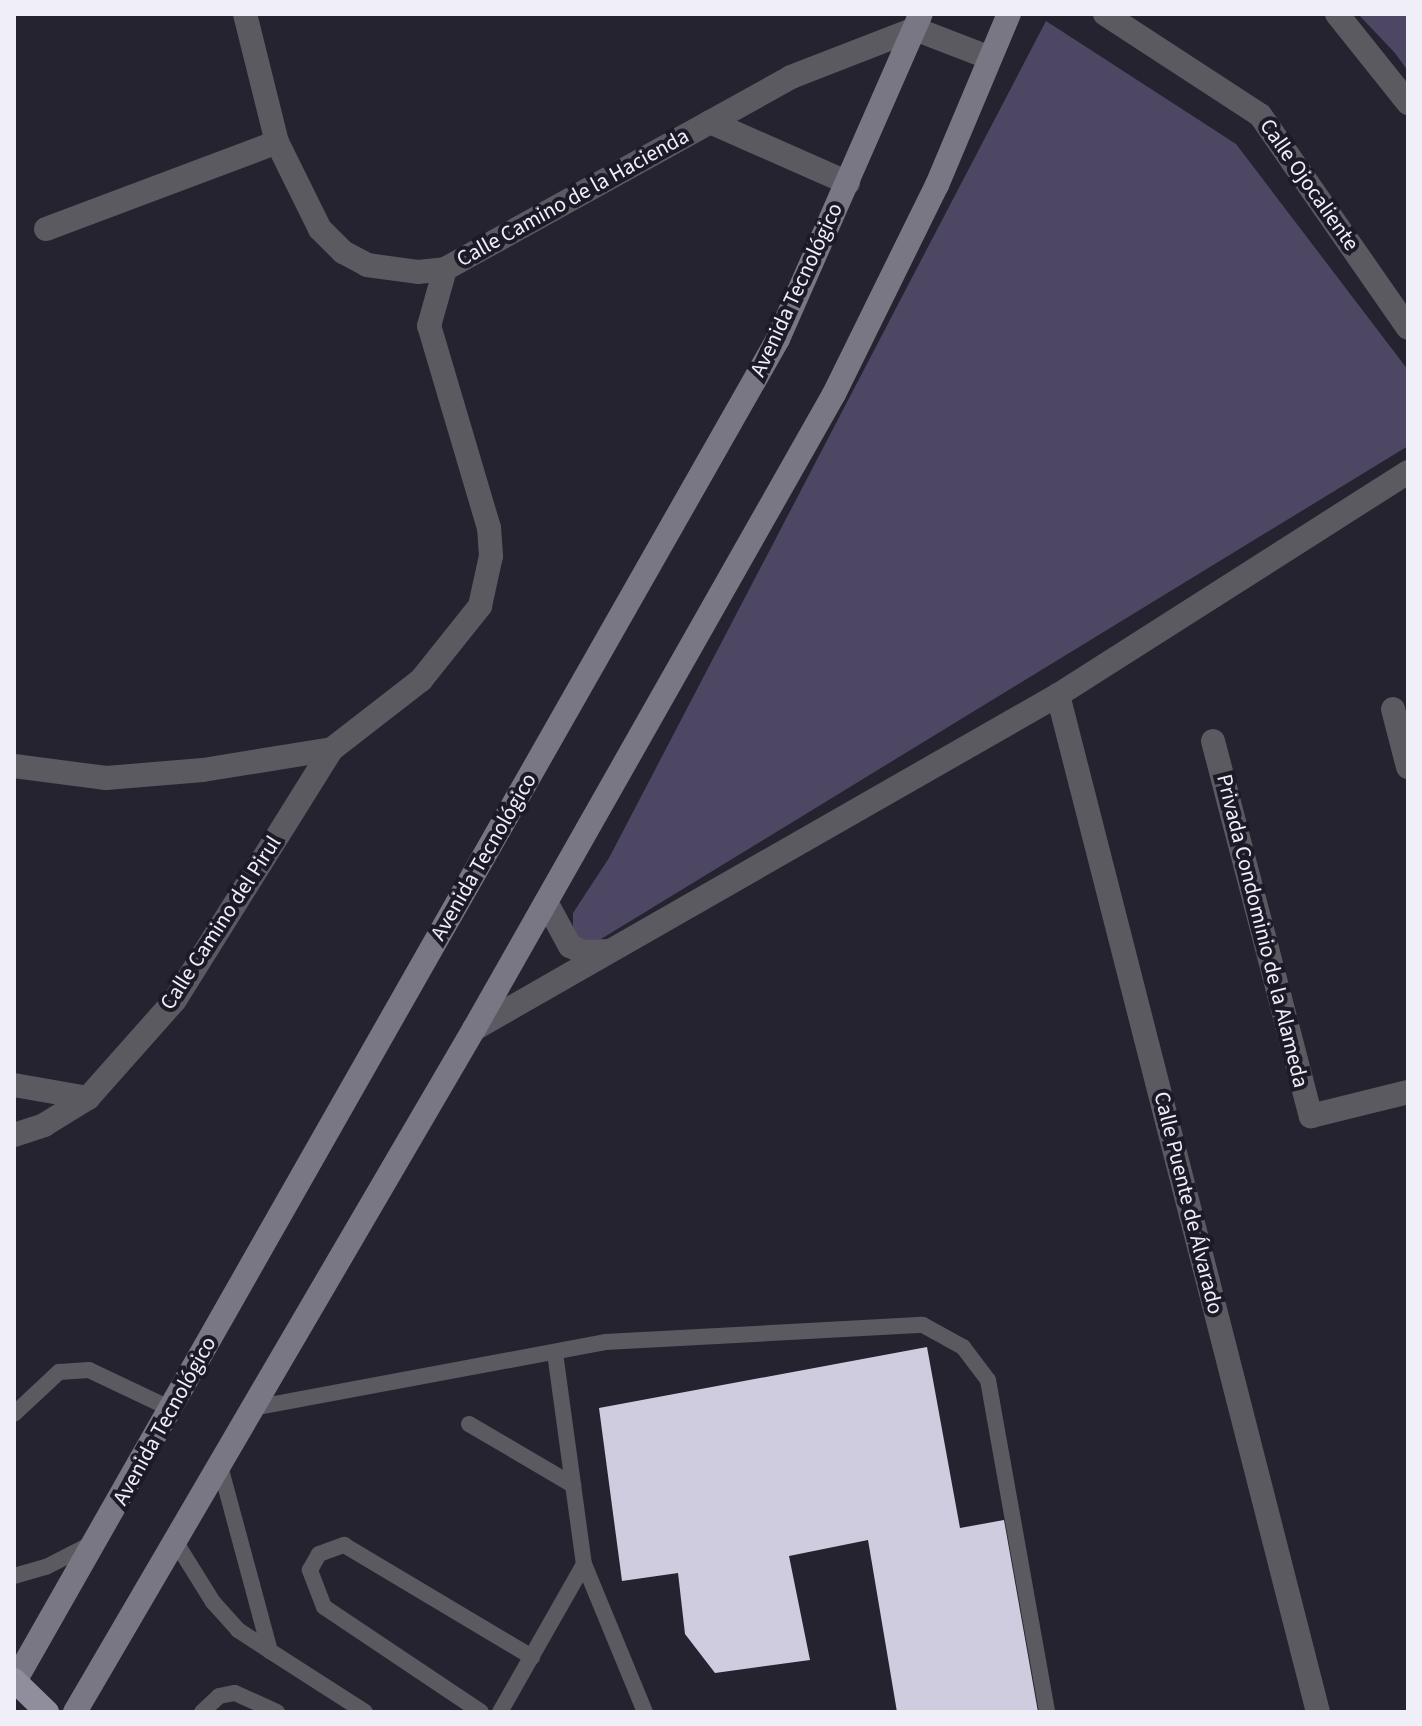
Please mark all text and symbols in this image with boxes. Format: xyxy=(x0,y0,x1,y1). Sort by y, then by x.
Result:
street label: Calle Ojocaliente xyxy=(1254,114,1364,256)
street label: Calle Camino de la Hacienda xyxy=(452,123,694,273)
street label: Avenida Tecnológico xyxy=(745,199,849,381)
street label: Avenida Tecnológico xyxy=(425,769,543,945)
street label: Privada Condominio de la Alameda xyxy=(1210,772,1314,1090)
street label: Calle Camino del Pirul xyxy=(155,831,287,1015)
street label: Calle Puente de Álvarado xyxy=(1148,1089,1228,1317)
street label: Avenida Tecnológico xyxy=(108,1332,222,1510)

